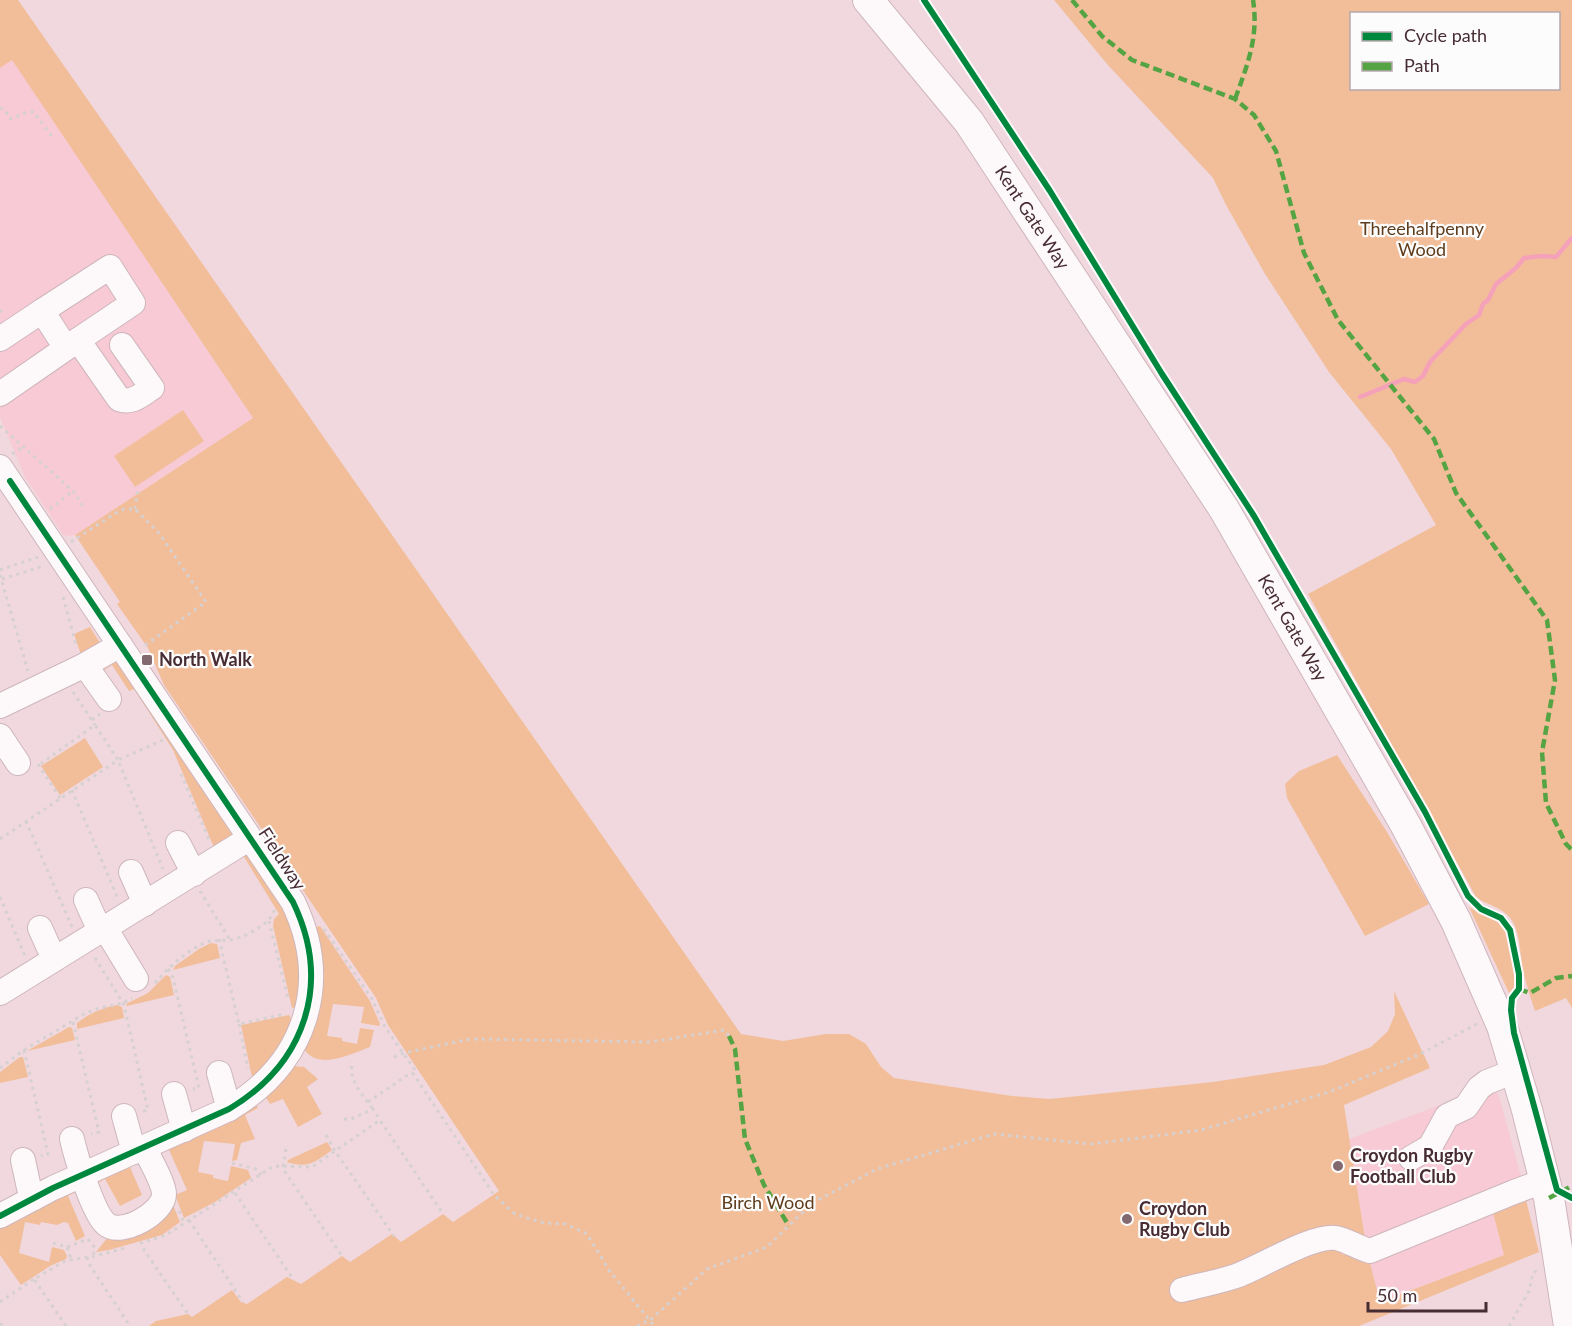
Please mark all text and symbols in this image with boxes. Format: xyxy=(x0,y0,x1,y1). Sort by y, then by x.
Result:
legend xyxy=(1350,12,1560,90)
text: Cycle path xyxy=(1404,24,1487,46)
text: Path xyxy=(1404,54,1440,76)
street label: Kent Gate Way xyxy=(991,161,1075,274)
park label: Threehalfpenny Wood xyxy=(1360,217,1485,260)
street label: Kent Gate Way xyxy=(1254,570,1333,685)
place label: North Walk xyxy=(159,648,252,670)
marker: North Walk xyxy=(140,653,154,667)
street label: Fieldway xyxy=(254,823,312,895)
place label: Croydon Rugby Football Club xyxy=(1350,1144,1473,1187)
marker: Croydon Rugby Football Club xyxy=(1331,1159,1345,1173)
park label: Birch Wood xyxy=(721,1191,815,1213)
place label: Croydon Rugby Club xyxy=(1139,1197,1230,1240)
marker: Croydon Rugby Club xyxy=(1120,1212,1134,1226)
scale bar xyxy=(1368,1275,1486,1313)
text: 50 m xyxy=(1377,1284,1417,1306)

